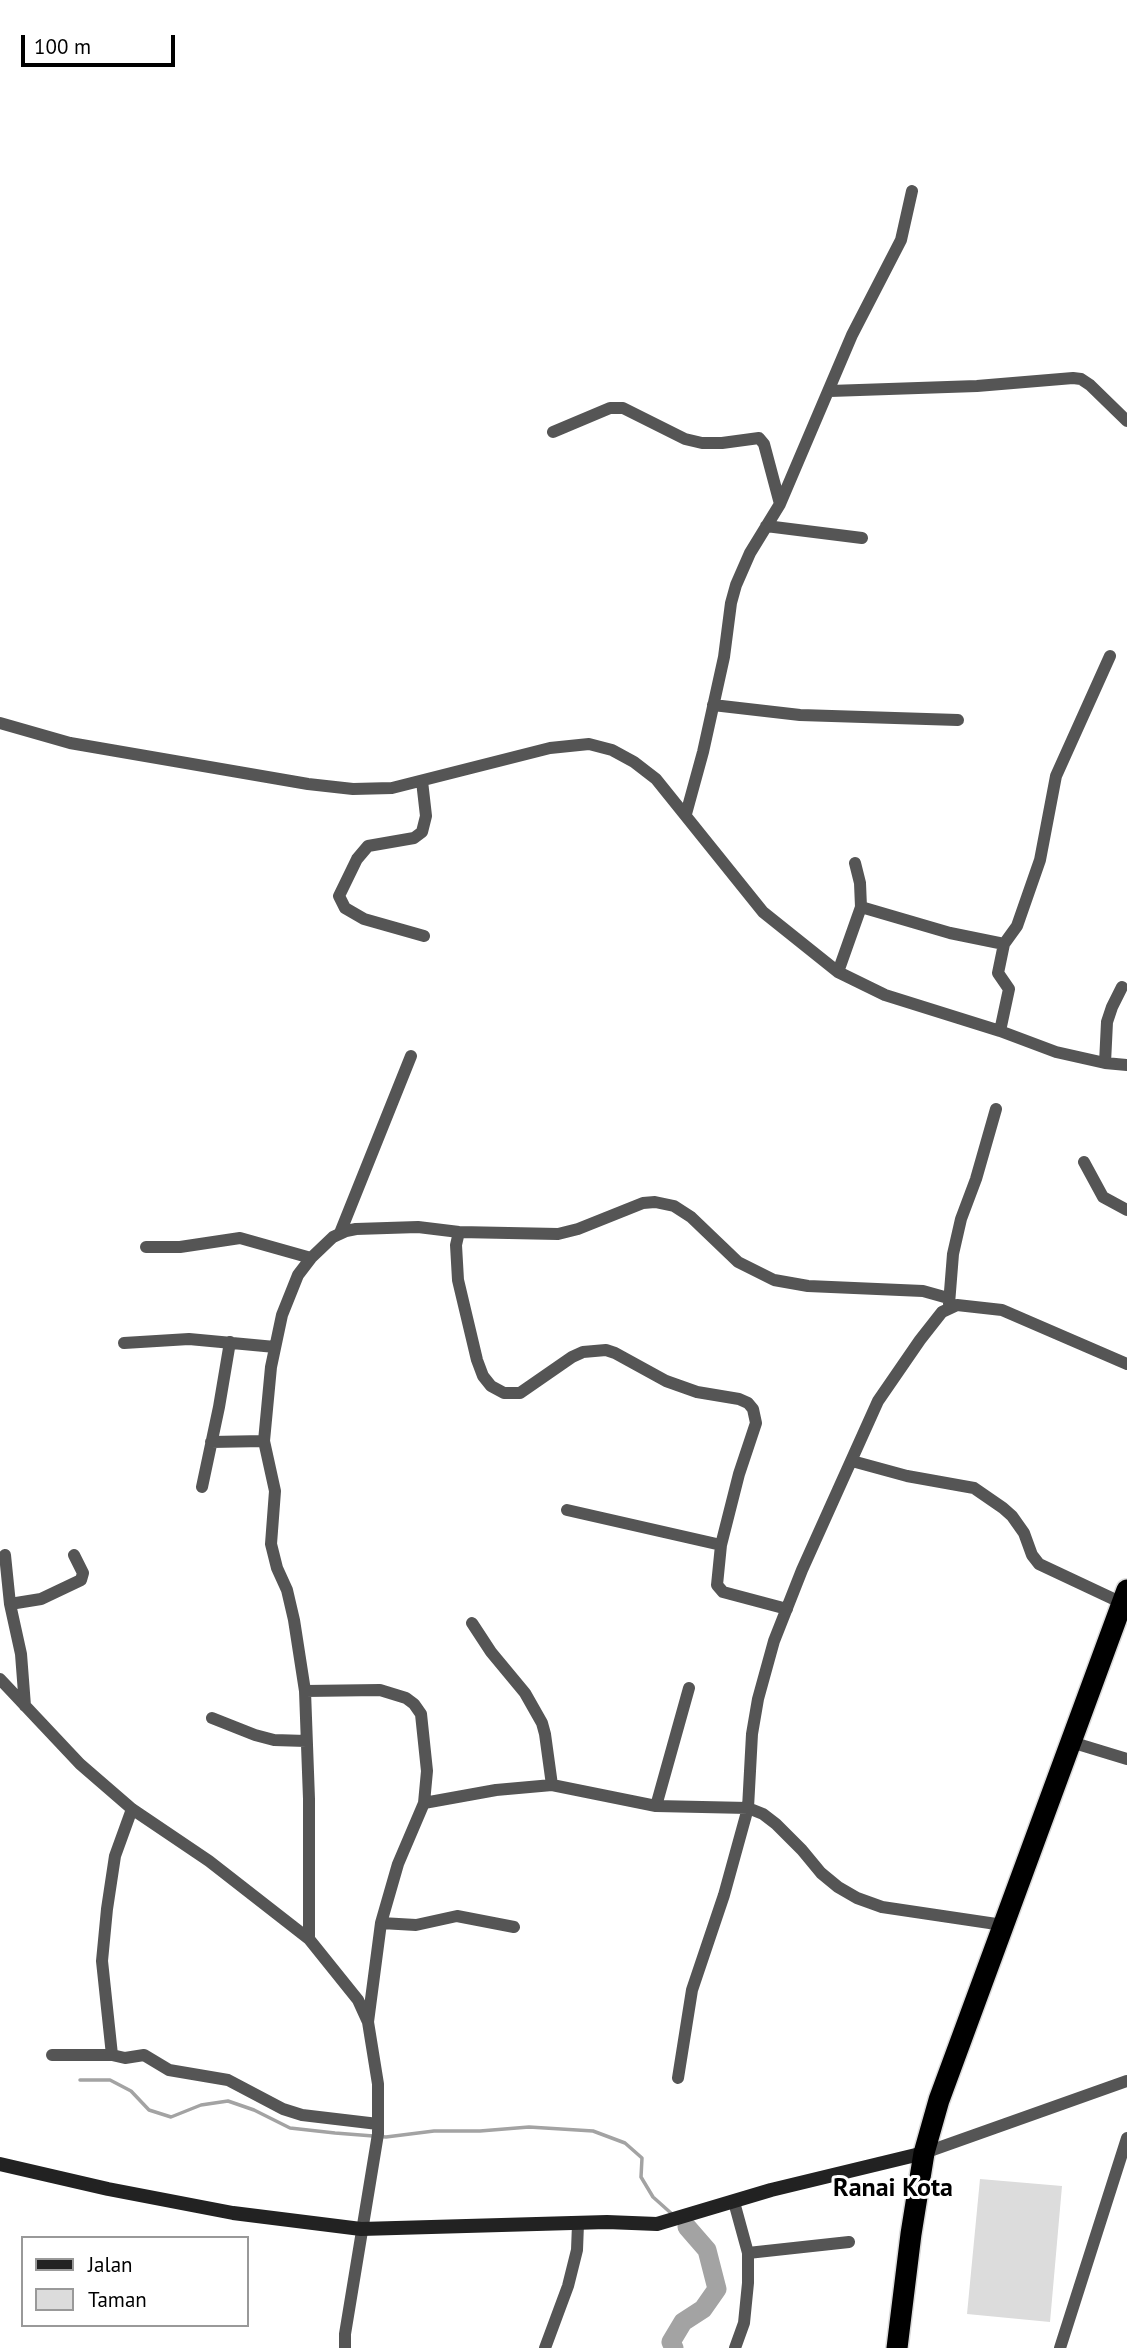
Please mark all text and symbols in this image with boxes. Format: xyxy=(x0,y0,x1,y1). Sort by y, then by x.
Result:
scale bar xyxy=(24,21,178,65)
text: 100 m xyxy=(34,33,91,60)
district label: Ranai Kota xyxy=(833,2173,953,2205)
legend xyxy=(21,2236,248,2327)
text: Jalan xyxy=(88,2251,133,2278)
text: Taman xyxy=(88,2286,147,2313)

